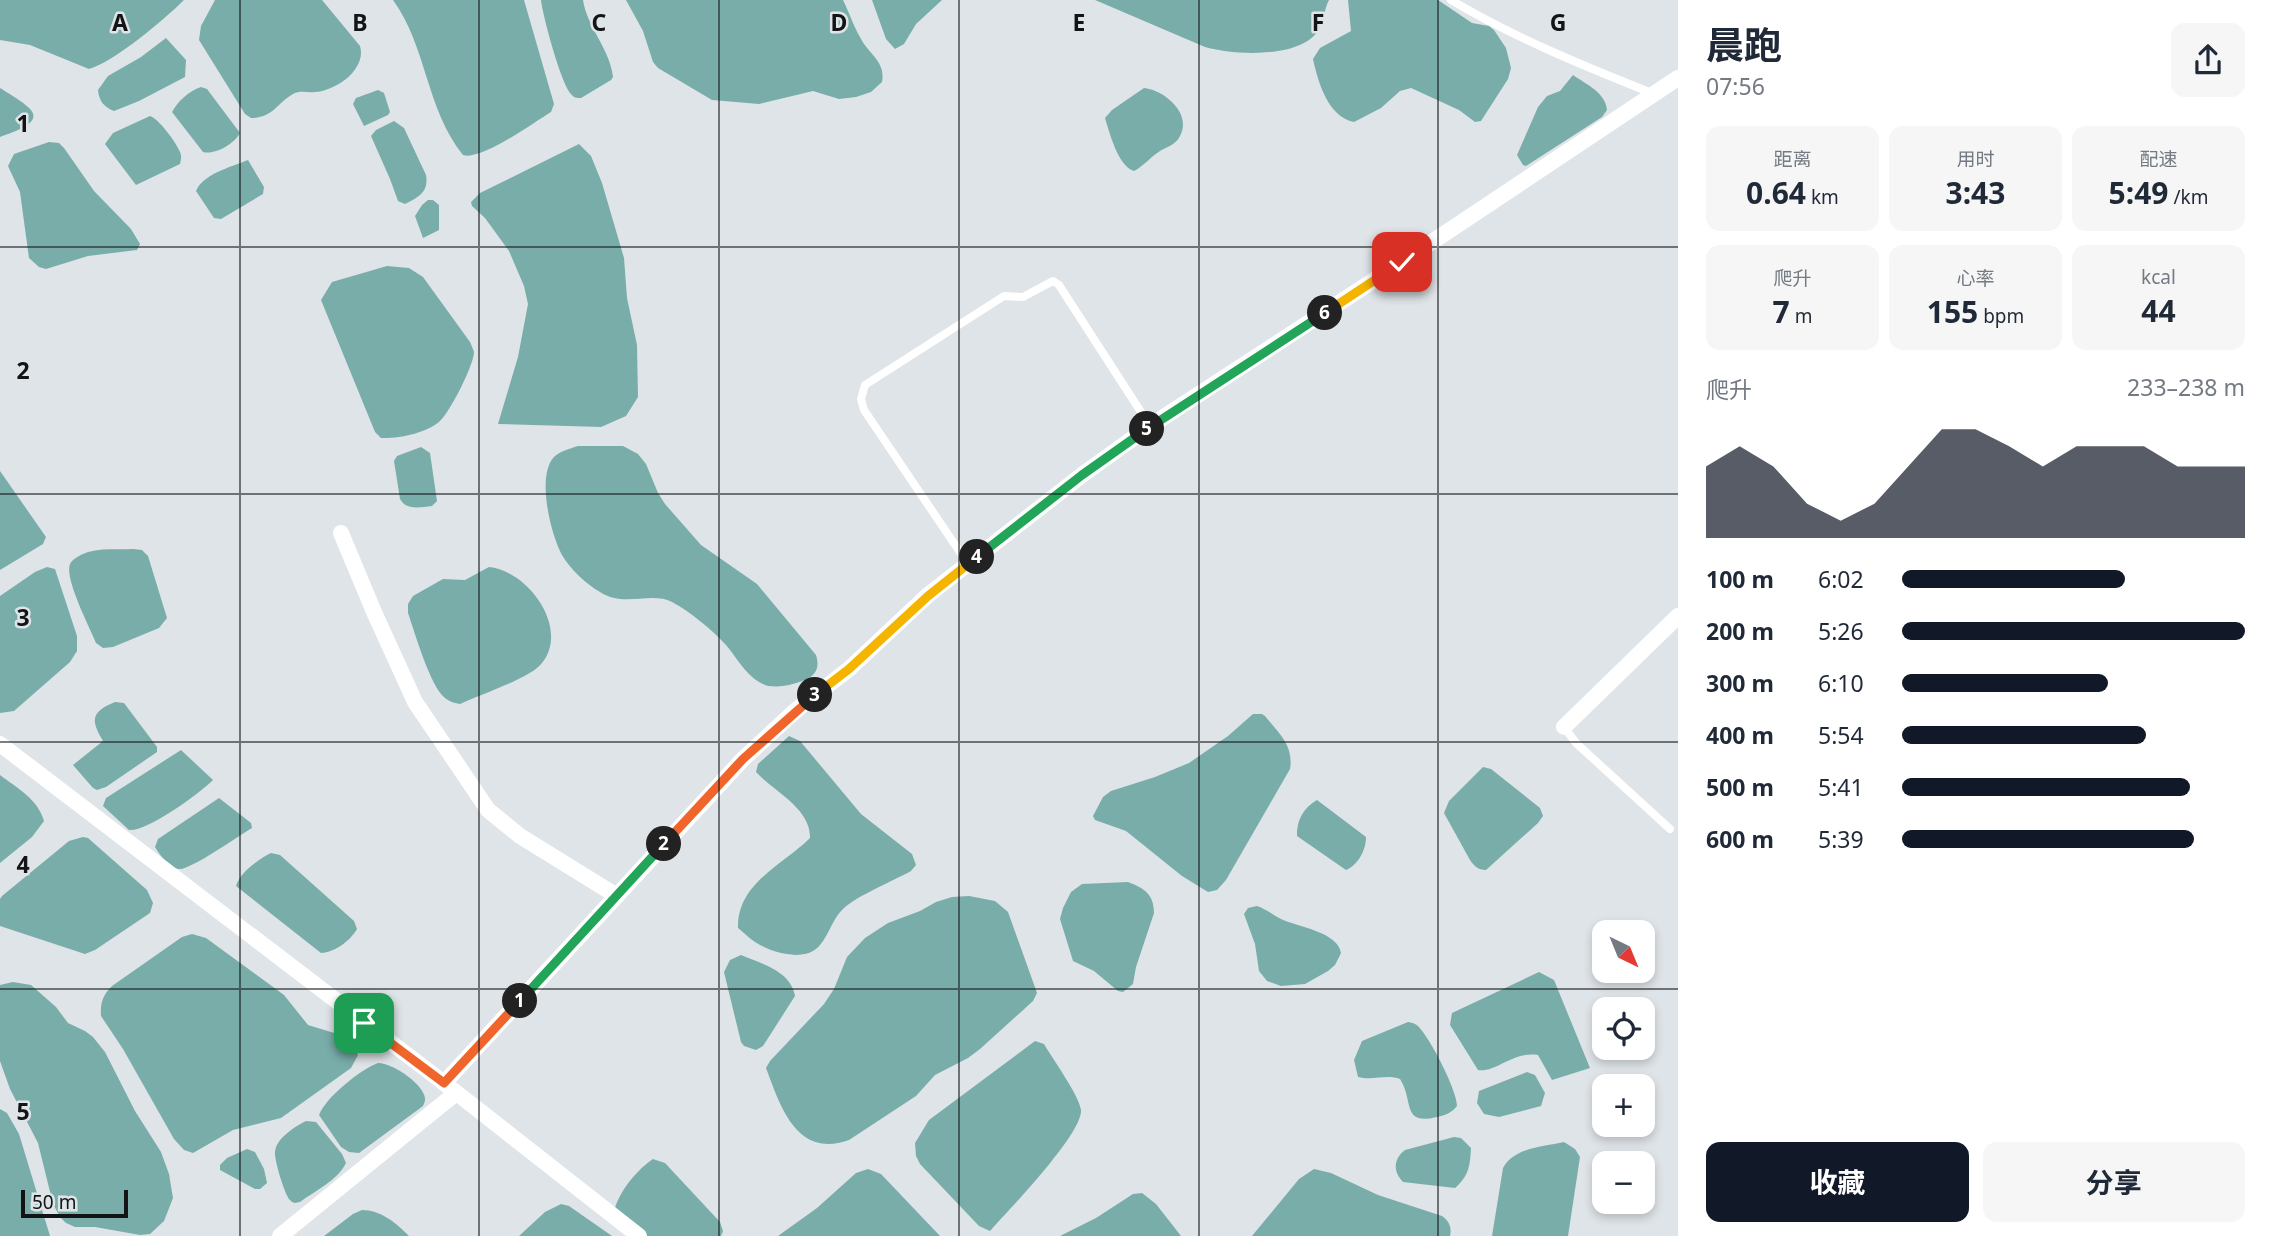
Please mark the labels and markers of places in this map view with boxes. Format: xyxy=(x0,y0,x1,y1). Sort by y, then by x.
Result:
pin xyxy=(1372,232,1432,292)
pin: 6 xyxy=(1308,296,1342,330)
pin: 5 xyxy=(1130,412,1164,446)
pin: 4 xyxy=(960,540,995,574)
pin: 3 xyxy=(798,678,832,712)
pin: 2 xyxy=(646,826,682,862)
pin: 1 xyxy=(503,984,538,1018)
pin xyxy=(334,993,394,1053)

